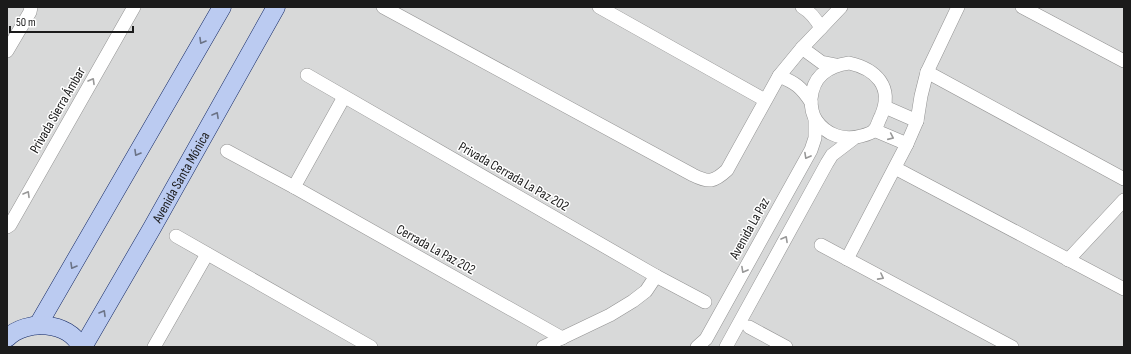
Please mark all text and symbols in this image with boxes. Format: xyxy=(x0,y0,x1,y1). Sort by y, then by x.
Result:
scale bar xyxy=(10,8,133,34)
text: 50 m xyxy=(16,15,36,30)
one-way arrow xyxy=(200,37,207,44)
street label: Privada Sierra Ámbar xyxy=(26,64,89,156)
one-way arrow xyxy=(87,78,94,85)
one-way arrow xyxy=(211,112,218,119)
street label: Avenida Santa Mónica xyxy=(148,129,213,227)
one-way arrow xyxy=(887,132,894,140)
street label: Privada Cerrada La Paz 202 xyxy=(456,138,572,215)
one-way arrow xyxy=(135,149,142,156)
one-way arrow xyxy=(805,152,812,159)
one-way arrow xyxy=(23,191,30,198)
street label: Avenida La Paz xyxy=(725,194,773,263)
street label: Cerrada La Paz 202 xyxy=(393,221,479,278)
one-way arrow xyxy=(780,236,788,243)
one-way arrow xyxy=(70,262,77,269)
one-way arrow xyxy=(741,266,749,273)
one-way arrow xyxy=(877,273,884,280)
one-way arrow xyxy=(98,310,105,317)

